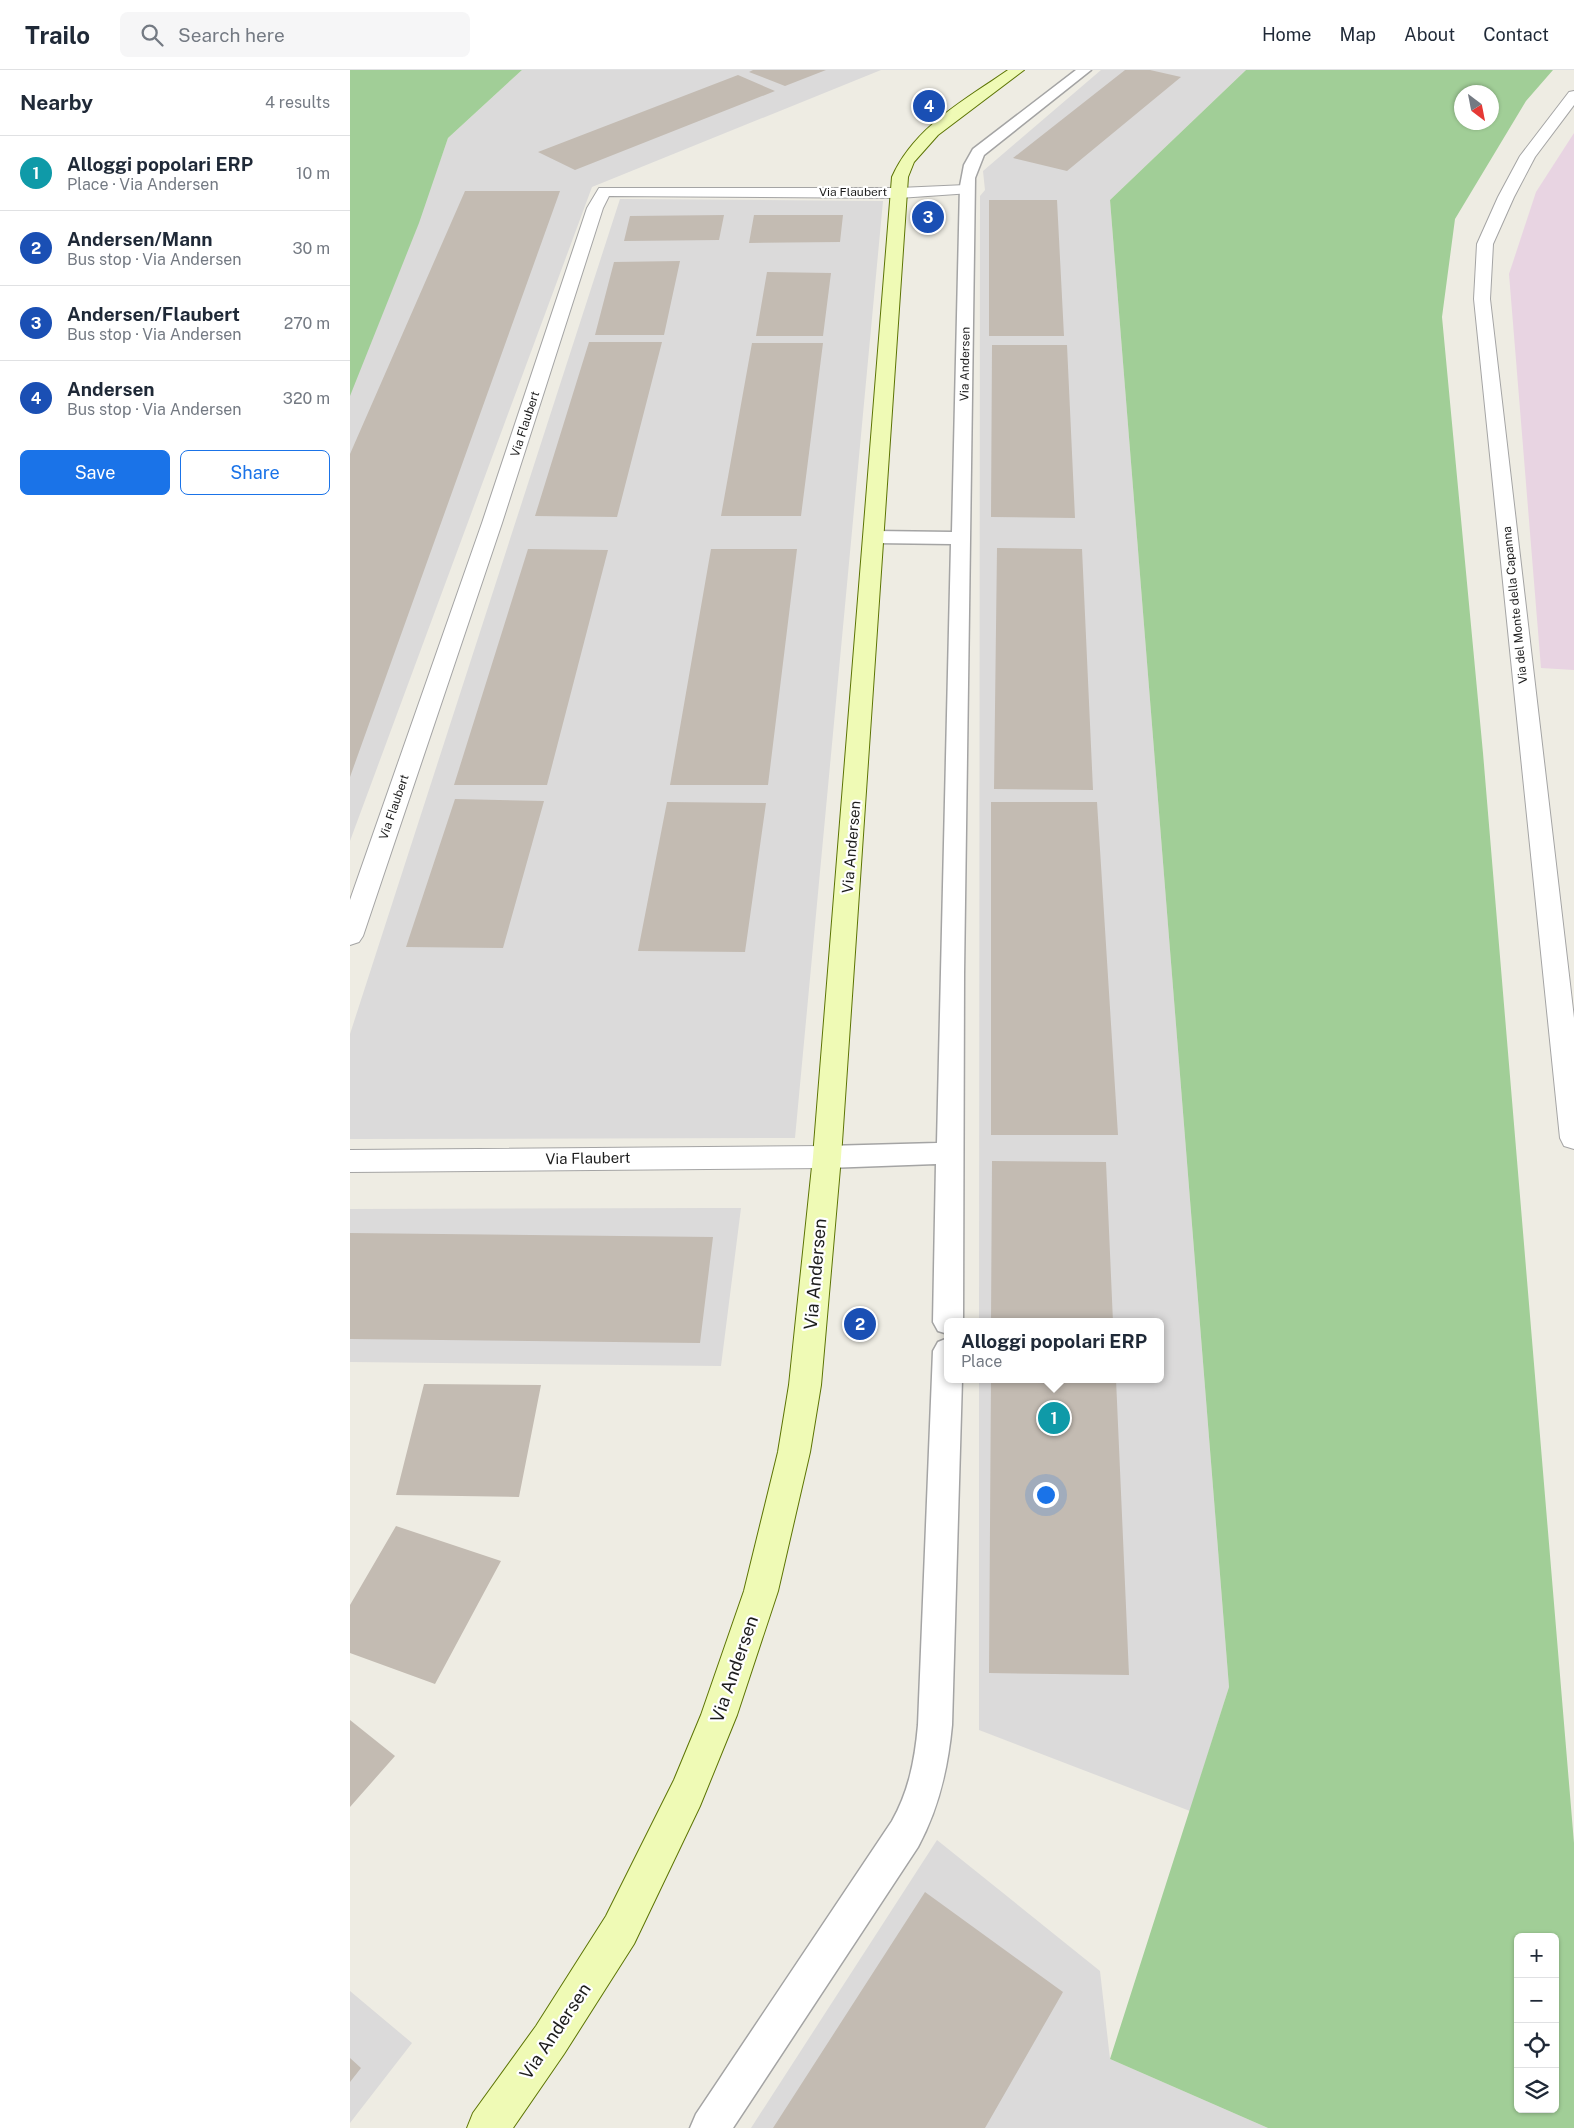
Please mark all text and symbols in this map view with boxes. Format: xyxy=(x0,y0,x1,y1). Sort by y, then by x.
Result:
search box xyxy=(120,12,470,57)
text: Trailo xyxy=(25,21,90,49)
icon: search xyxy=(138,21,166,49)
text: Search here xyxy=(178,24,285,46)
text: Home xyxy=(1262,24,1312,45)
text: Map xyxy=(1340,24,1376,45)
text: About xyxy=(1404,24,1455,45)
text: Contact xyxy=(1483,24,1549,45)
north arrow xyxy=(1454,85,1499,130)
pin: 4 xyxy=(913,87,945,125)
text: Nearby xyxy=(20,90,93,115)
text: 4 results xyxy=(265,93,330,112)
text: Alloggi popolari ERP xyxy=(67,153,253,175)
text: 1 xyxy=(33,164,39,183)
text: 10 m xyxy=(296,164,330,183)
text: Place · Via Andersen xyxy=(67,175,219,194)
street label: Via Flaubert xyxy=(819,185,887,199)
pin: 3 xyxy=(912,198,944,236)
text: Andersen/Mann xyxy=(67,228,213,250)
text: 2 xyxy=(31,239,41,258)
text: 30 m xyxy=(293,239,330,258)
text: Bus stop · Via Andersen xyxy=(67,250,242,269)
text: Andersen/Flaubert xyxy=(67,303,240,325)
text: 3 xyxy=(31,314,41,333)
text: 270 m xyxy=(284,314,330,333)
text: Bus stop · Via Andersen xyxy=(67,325,242,344)
street label: Via Andersen xyxy=(957,327,973,401)
text: Andersen xyxy=(67,378,155,400)
text: 4 xyxy=(31,389,41,408)
text: 320 m xyxy=(283,389,330,408)
street label: Via Flaubert xyxy=(508,389,542,459)
text: Bus stop · Via Andersen xyxy=(67,400,242,419)
button: Save xyxy=(20,450,170,495)
button: Share xyxy=(180,450,330,495)
street label: Via del Monte della Capanna xyxy=(1500,525,1530,685)
street label: Via Flaubert xyxy=(376,772,412,841)
street label: Via Andersen xyxy=(838,800,864,894)
street label: Via Flaubert xyxy=(545,1149,631,1167)
street label: Via Andersen xyxy=(800,1217,830,1331)
pin: 2 xyxy=(844,1305,876,1343)
popup xyxy=(944,1318,1164,1383)
text: Alloggi popolari ERP xyxy=(961,1330,1147,1352)
text: Place xyxy=(961,1352,1002,1371)
pin: 1 xyxy=(1038,1399,1070,1437)
your location xyxy=(1033,1482,1059,1508)
street label: Via Andersen xyxy=(706,1613,762,1725)
map controls xyxy=(1514,1933,1559,2113)
button: + xyxy=(1514,1933,1559,1978)
button: − xyxy=(1514,1978,1559,2023)
street label: Via Andersen xyxy=(515,1979,595,2083)
button: locate xyxy=(1514,2023,1559,2068)
button: layers xyxy=(1514,2068,1559,2113)

